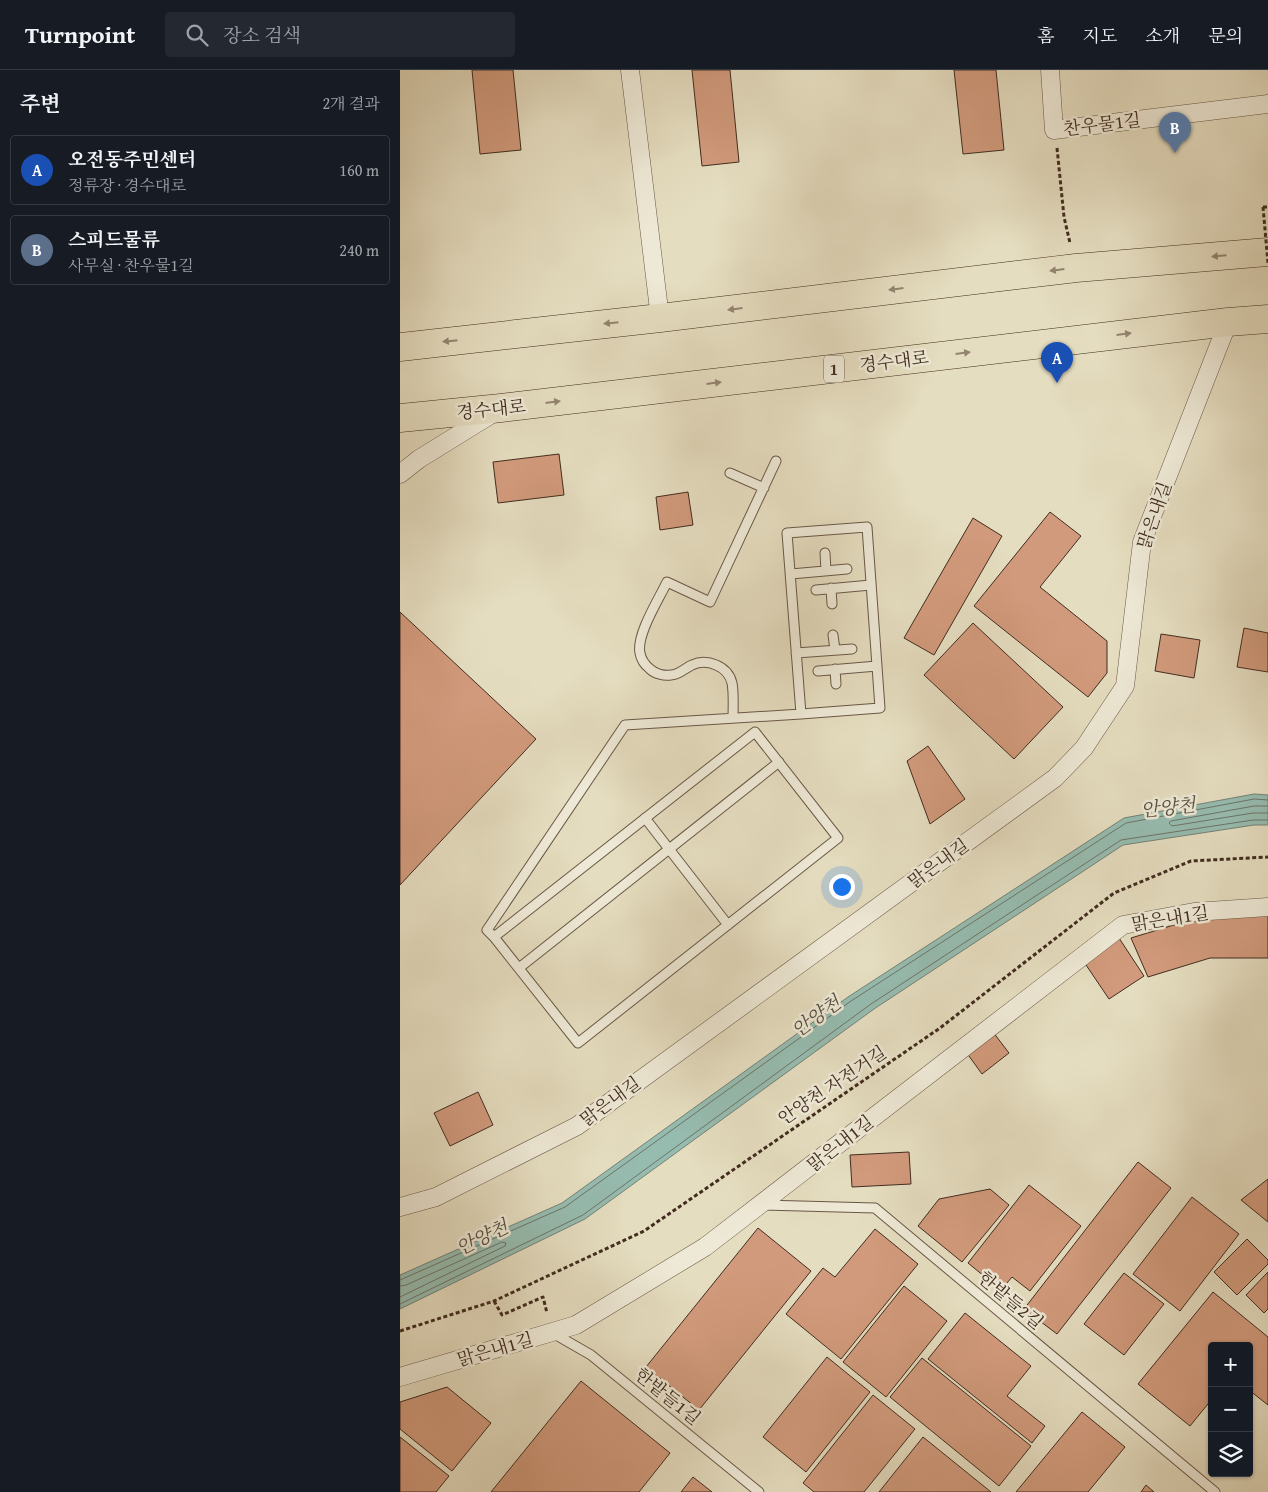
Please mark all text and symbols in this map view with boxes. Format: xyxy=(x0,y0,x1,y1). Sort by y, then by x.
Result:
search box xyxy=(165,12,515,57)
text: Turnpoint xyxy=(25,17,135,52)
icon: search xyxy=(183,21,211,49)
text: 장소 검색 xyxy=(223,21,301,49)
text: 홈 xyxy=(1037,22,1055,49)
text: 지도 xyxy=(1083,22,1117,49)
text: 소개 xyxy=(1145,22,1180,49)
text: 문의 xyxy=(1208,22,1243,49)
text: 주변 xyxy=(20,88,61,119)
text: 2개 결과 xyxy=(322,91,380,115)
street label: 찬우물1길 xyxy=(1062,106,1142,142)
pin: B xyxy=(1159,112,1191,153)
text: 오전동주민센터 xyxy=(68,145,196,173)
text: A xyxy=(32,158,42,182)
text: 160 m xyxy=(339,158,379,182)
text: 정류장 · 경수대로 xyxy=(68,173,186,197)
text: 스피드물류 xyxy=(68,225,160,253)
text: B xyxy=(32,238,42,262)
text: 240 m xyxy=(339,238,379,262)
one-way arrow xyxy=(1211,252,1227,260)
text: 사무실 · 찬우물1길 xyxy=(68,253,194,277)
one-way arrow xyxy=(1049,266,1065,274)
one-way arrow xyxy=(888,285,904,293)
one-way arrow xyxy=(727,305,743,313)
one-way arrow xyxy=(603,319,619,327)
one-way arrow xyxy=(1116,330,1132,338)
one-way arrow xyxy=(441,337,457,345)
pin: A xyxy=(1041,342,1073,383)
street label: 경수대로 xyxy=(858,343,930,379)
one-way arrow xyxy=(955,349,971,357)
road number: 1 xyxy=(824,356,844,382)
one-way arrow xyxy=(707,379,723,387)
street label: 경수대로 xyxy=(455,392,527,426)
one-way arrow xyxy=(545,398,561,406)
street label: 맑은내길 xyxy=(1130,478,1178,552)
water label: 안양천 xyxy=(1139,790,1198,824)
street label: 맑은내길 xyxy=(902,832,974,894)
your location xyxy=(829,874,855,900)
street label: 맑은내1길 xyxy=(1129,899,1211,937)
water label: 안양천 xyxy=(785,988,848,1044)
street label: 안양천 자전거길 xyxy=(772,1039,892,1131)
street label: 맑은내길 xyxy=(574,1070,646,1132)
street label: 맑은내1길 xyxy=(801,1108,879,1178)
water label: 안양천 xyxy=(451,1212,514,1262)
street label: 한밭들2길 xyxy=(972,1265,1050,1335)
street label: 맑은내1길 xyxy=(454,1325,536,1373)
map controls xyxy=(1208,1342,1253,1477)
button: + xyxy=(1208,1342,1253,1387)
street label: 한밭들1길 xyxy=(629,1361,707,1431)
button: − xyxy=(1208,1387,1253,1432)
button: layers xyxy=(1208,1432,1253,1477)

